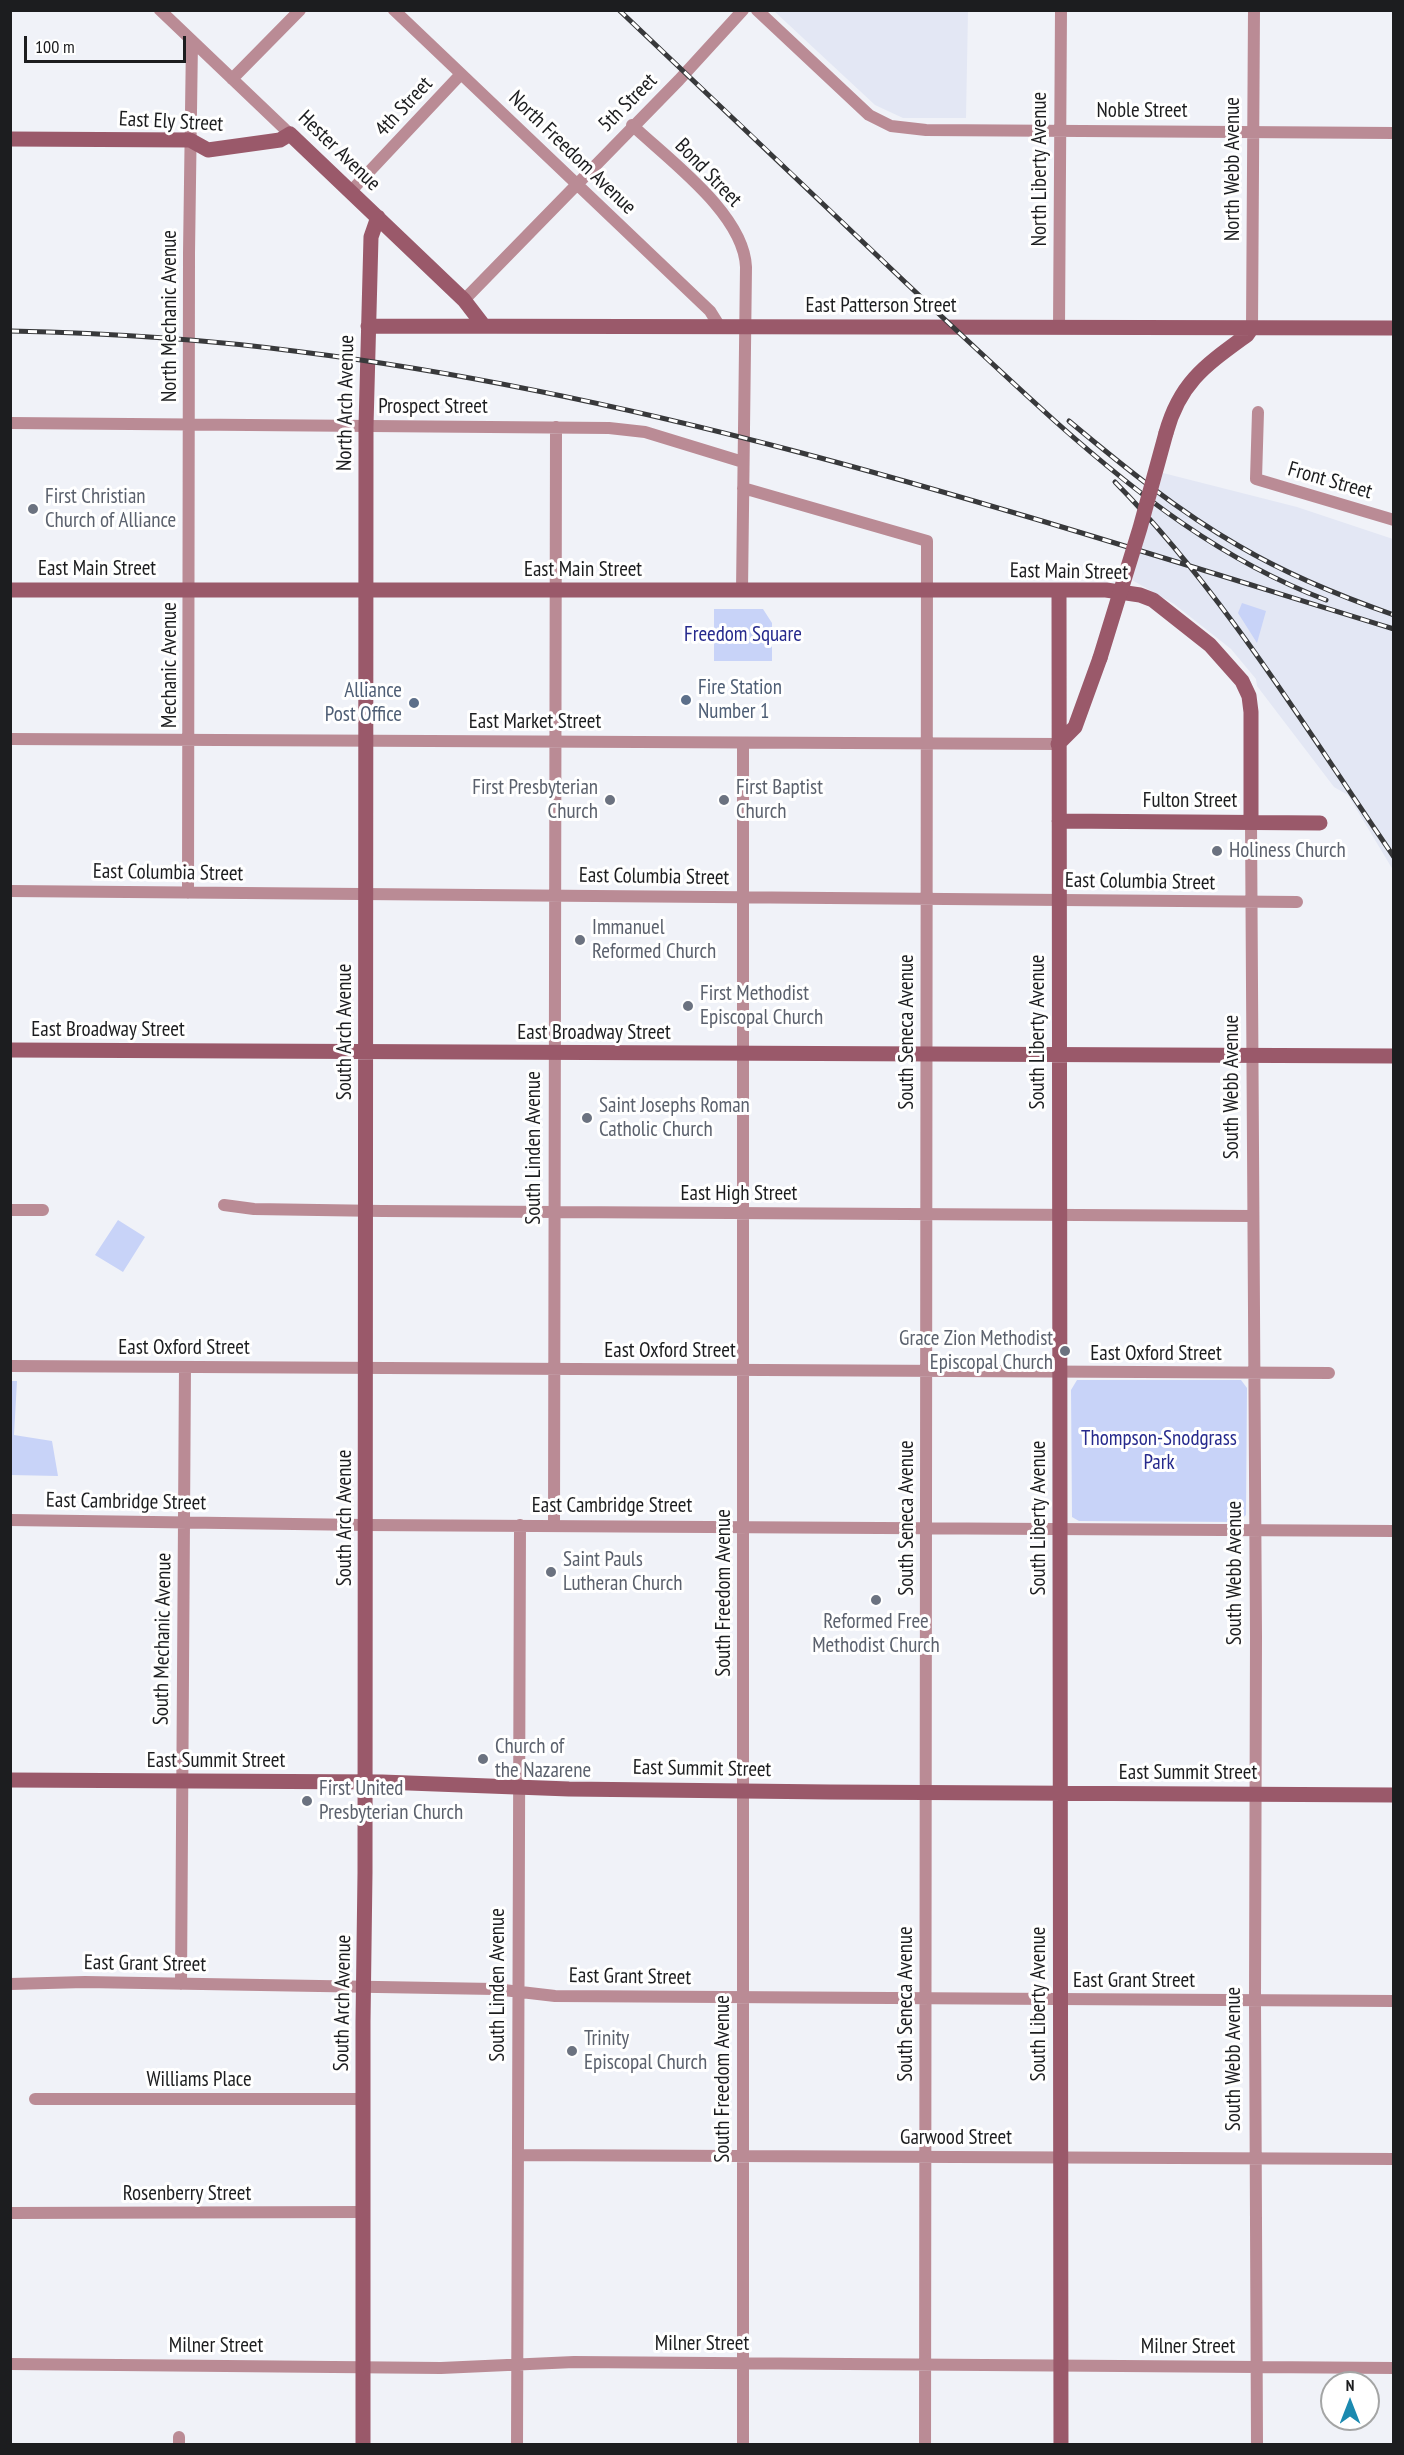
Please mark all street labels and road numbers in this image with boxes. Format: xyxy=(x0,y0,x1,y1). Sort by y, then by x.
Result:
street label: 5th Street xyxy=(593,68,663,138)
street label: 4th Street xyxy=(370,72,438,142)
street label: North Freedom Avenue xyxy=(503,86,641,220)
street label: North Liberty Avenue xyxy=(1027,92,1053,246)
street label: North Webb Avenue xyxy=(1220,97,1246,241)
street label: Noble Street xyxy=(1097,98,1187,124)
street label: Hester Avenue xyxy=(293,106,385,196)
street label: East Ely Street xyxy=(118,107,224,137)
street label: Bond Street xyxy=(669,134,747,212)
street label: North Mechanic Avenue xyxy=(157,230,183,402)
street label: East Patterson Street xyxy=(805,293,957,319)
street label: North Arch Avenue xyxy=(332,335,360,471)
street label: Prospect Street xyxy=(378,394,488,420)
street label: Front Street xyxy=(1285,457,1375,505)
street label: East Main Street xyxy=(38,556,156,582)
street label: East Main Street xyxy=(524,557,642,583)
street label: East Main Street xyxy=(1010,558,1128,586)
street label: Mechanic Avenue xyxy=(157,602,183,728)
street label: East Market Street xyxy=(469,709,601,735)
street label: Fulton Street xyxy=(1143,788,1237,814)
street label: East Columbia Street xyxy=(93,859,243,887)
street label: East Columbia Street xyxy=(579,863,729,891)
street label: East Columbia Street xyxy=(1065,868,1215,896)
street label: South Seneca Avenue xyxy=(894,954,920,1110)
street label: South Liberty Avenue xyxy=(1025,954,1051,1110)
street label: South Arch Avenue xyxy=(332,964,358,1100)
street label: South Webb Avenue xyxy=(1219,1015,1245,1159)
street label: East Broadway Street xyxy=(31,1017,185,1043)
street label: East Broadway Street xyxy=(517,1020,671,1046)
street label: South Linden Avenue xyxy=(521,1071,547,1225)
street label: East High Street xyxy=(681,1181,797,1207)
street label: East Oxford Street xyxy=(118,1335,250,1361)
street label: East Oxford Street xyxy=(604,1338,736,1364)
street label: East Oxford Street xyxy=(1090,1341,1222,1367)
street label: South Seneca Avenue xyxy=(894,1440,920,1596)
street label: South Liberty Avenue xyxy=(1026,1440,1052,1596)
street label: South Arch Avenue xyxy=(332,1450,358,1586)
street label: East Cambridge Street xyxy=(46,1488,206,1516)
street label: East Cambridge Street xyxy=(532,1493,692,1519)
street label: South Webb Avenue xyxy=(1222,1501,1248,1645)
street label: South Freedom Avenue xyxy=(711,1509,737,1677)
street label: South Mechanic Avenue xyxy=(149,1553,177,1725)
street label: East Summit Street xyxy=(147,1748,285,1774)
street label: East Summit Street xyxy=(633,1755,771,1783)
street label: East Summit Street xyxy=(1119,1760,1257,1786)
street label: South Linden Avenue xyxy=(485,1908,511,2062)
street label: South Seneca Avenue xyxy=(893,1926,919,2082)
street label: South Liberty Avenue xyxy=(1026,1926,1052,2082)
street label: South Arch Avenue xyxy=(329,1934,357,2072)
street label: East Grant Street xyxy=(84,1950,206,1978)
street label: East Grant Street xyxy=(569,1963,691,1991)
street label: East Grant Street xyxy=(1073,1968,1195,1994)
street label: South Webb Avenue xyxy=(1221,1987,1247,2131)
street label: South Freedom Avenue xyxy=(710,1995,736,2163)
street label: Williams Place xyxy=(146,2067,252,2093)
street label: Garwood Street xyxy=(900,2125,1012,2151)
street label: Rosenberry Street xyxy=(123,2181,251,2207)
street label: Milner Street xyxy=(655,2331,749,2357)
street label: Milner Street xyxy=(169,2333,263,2359)
street label: Milner Street xyxy=(1141,2334,1235,2360)

